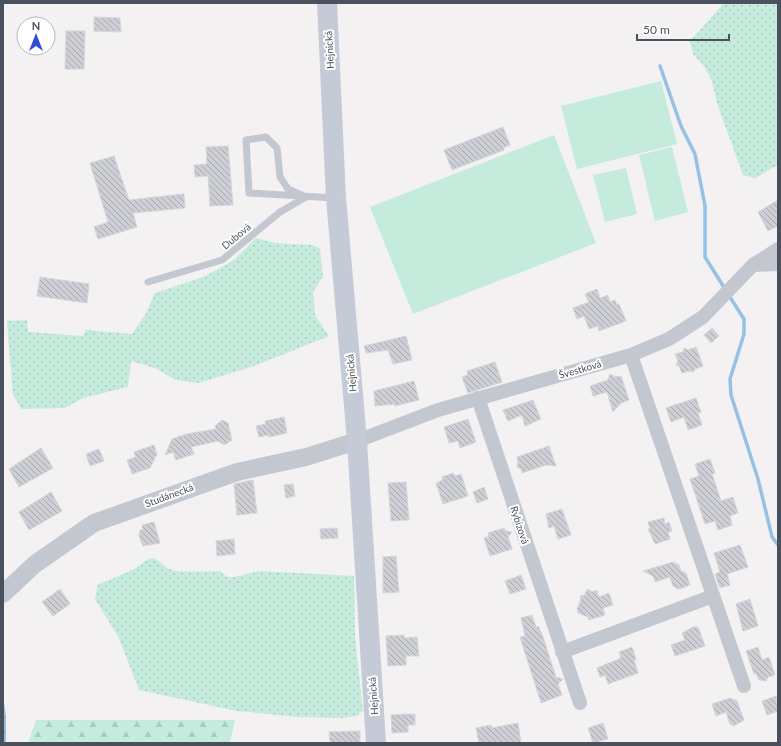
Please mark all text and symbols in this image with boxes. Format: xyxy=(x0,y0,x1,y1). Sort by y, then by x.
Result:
north arrow xyxy=(16,16,56,56)
scale bar xyxy=(637,16,729,42)
text: N xyxy=(32,19,40,32)
text: 50 m xyxy=(643,22,670,37)
street label: Hejnická xyxy=(322,31,336,69)
street label: Dubová xyxy=(219,220,253,252)
street label: Hejnická xyxy=(343,354,359,392)
street label: Švestková xyxy=(557,357,603,381)
street label: Studánecká xyxy=(143,481,195,509)
street label: Rybízová xyxy=(508,504,532,546)
street label: Hejnická xyxy=(366,677,380,715)

